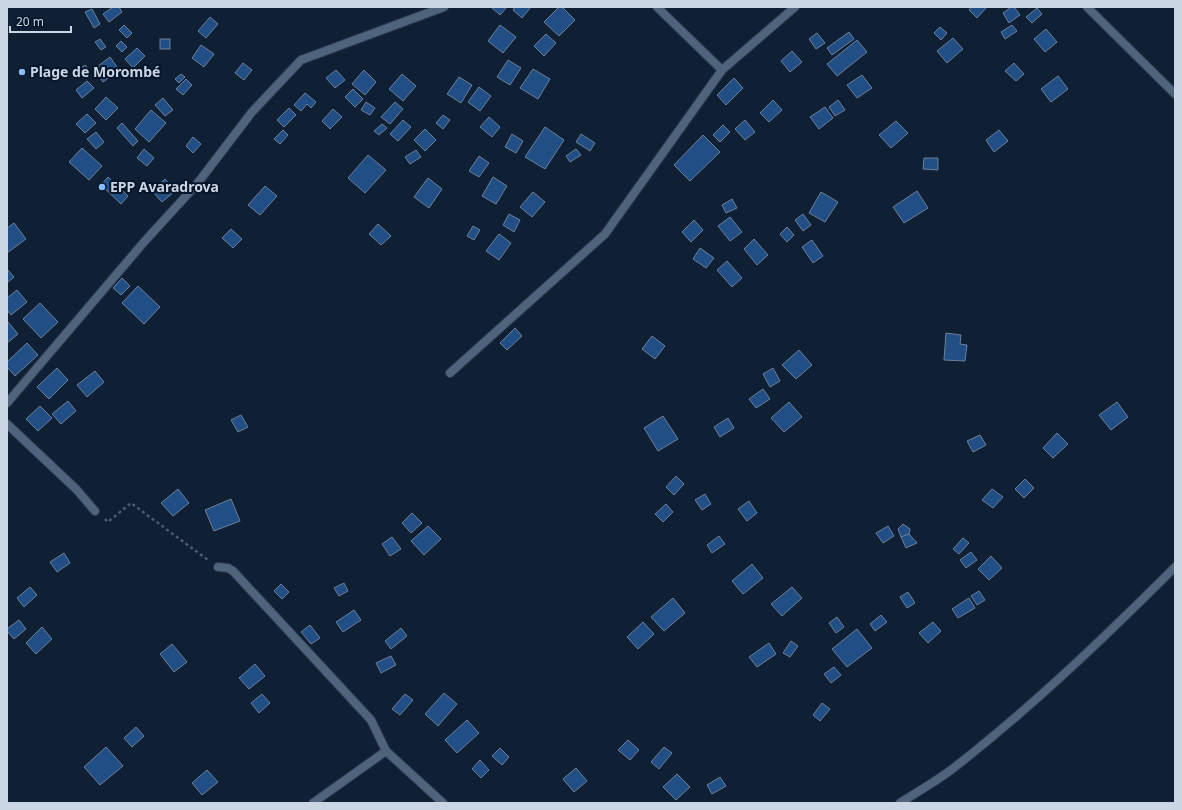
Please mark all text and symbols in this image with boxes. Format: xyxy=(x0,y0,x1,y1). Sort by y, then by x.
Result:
scale bar xyxy=(10,8,71,34)
text: 20 m xyxy=(16,13,44,30)
place label: Plage de Morombé xyxy=(30,62,160,81)
marker: Plage de Morombé xyxy=(17,67,27,77)
place label: EPP Avaradrova xyxy=(110,177,219,196)
marker: EPP Avaradrova xyxy=(97,182,107,192)

